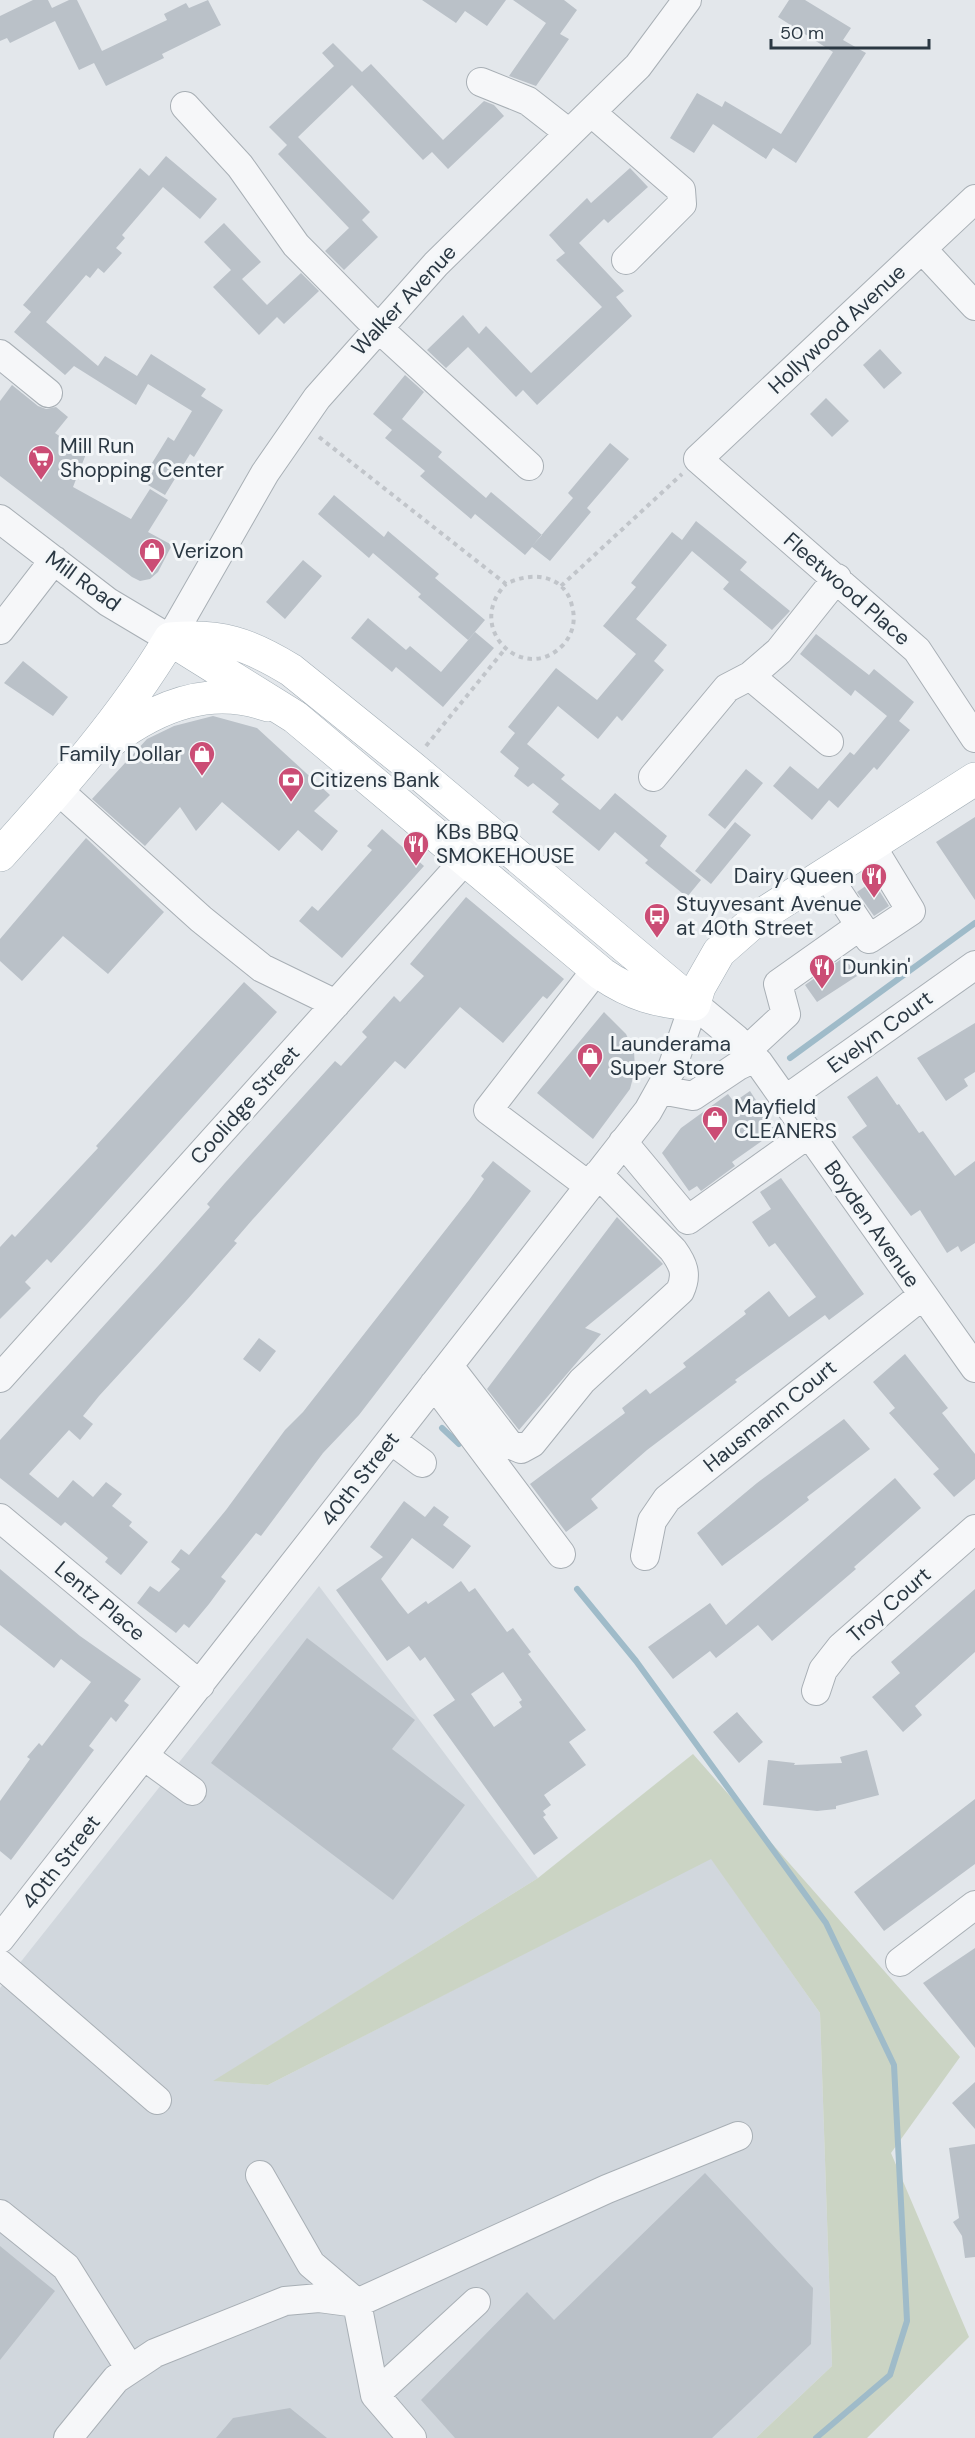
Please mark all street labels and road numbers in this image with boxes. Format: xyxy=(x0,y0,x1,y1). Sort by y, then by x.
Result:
street label: Walker Avenue xyxy=(345,239,463,361)
street label: Hollywood Avenue xyxy=(762,258,912,400)
street label: Fleetwood Place xyxy=(778,526,916,652)
street label: Mill Road xyxy=(40,544,126,618)
street label: Evelyn Court xyxy=(822,984,938,1080)
street label: Coolidge Street xyxy=(184,1039,306,1171)
street label: Boyden Avenue xyxy=(818,1155,926,1293)
street label: Hausmann Court xyxy=(698,1354,842,1478)
street label: 40th Street xyxy=(314,1426,406,1532)
street label: Lentz Place xyxy=(49,1555,151,1647)
street label: Troy Court xyxy=(841,1561,937,1649)
street label: 40th Street xyxy=(15,1809,107,1915)

